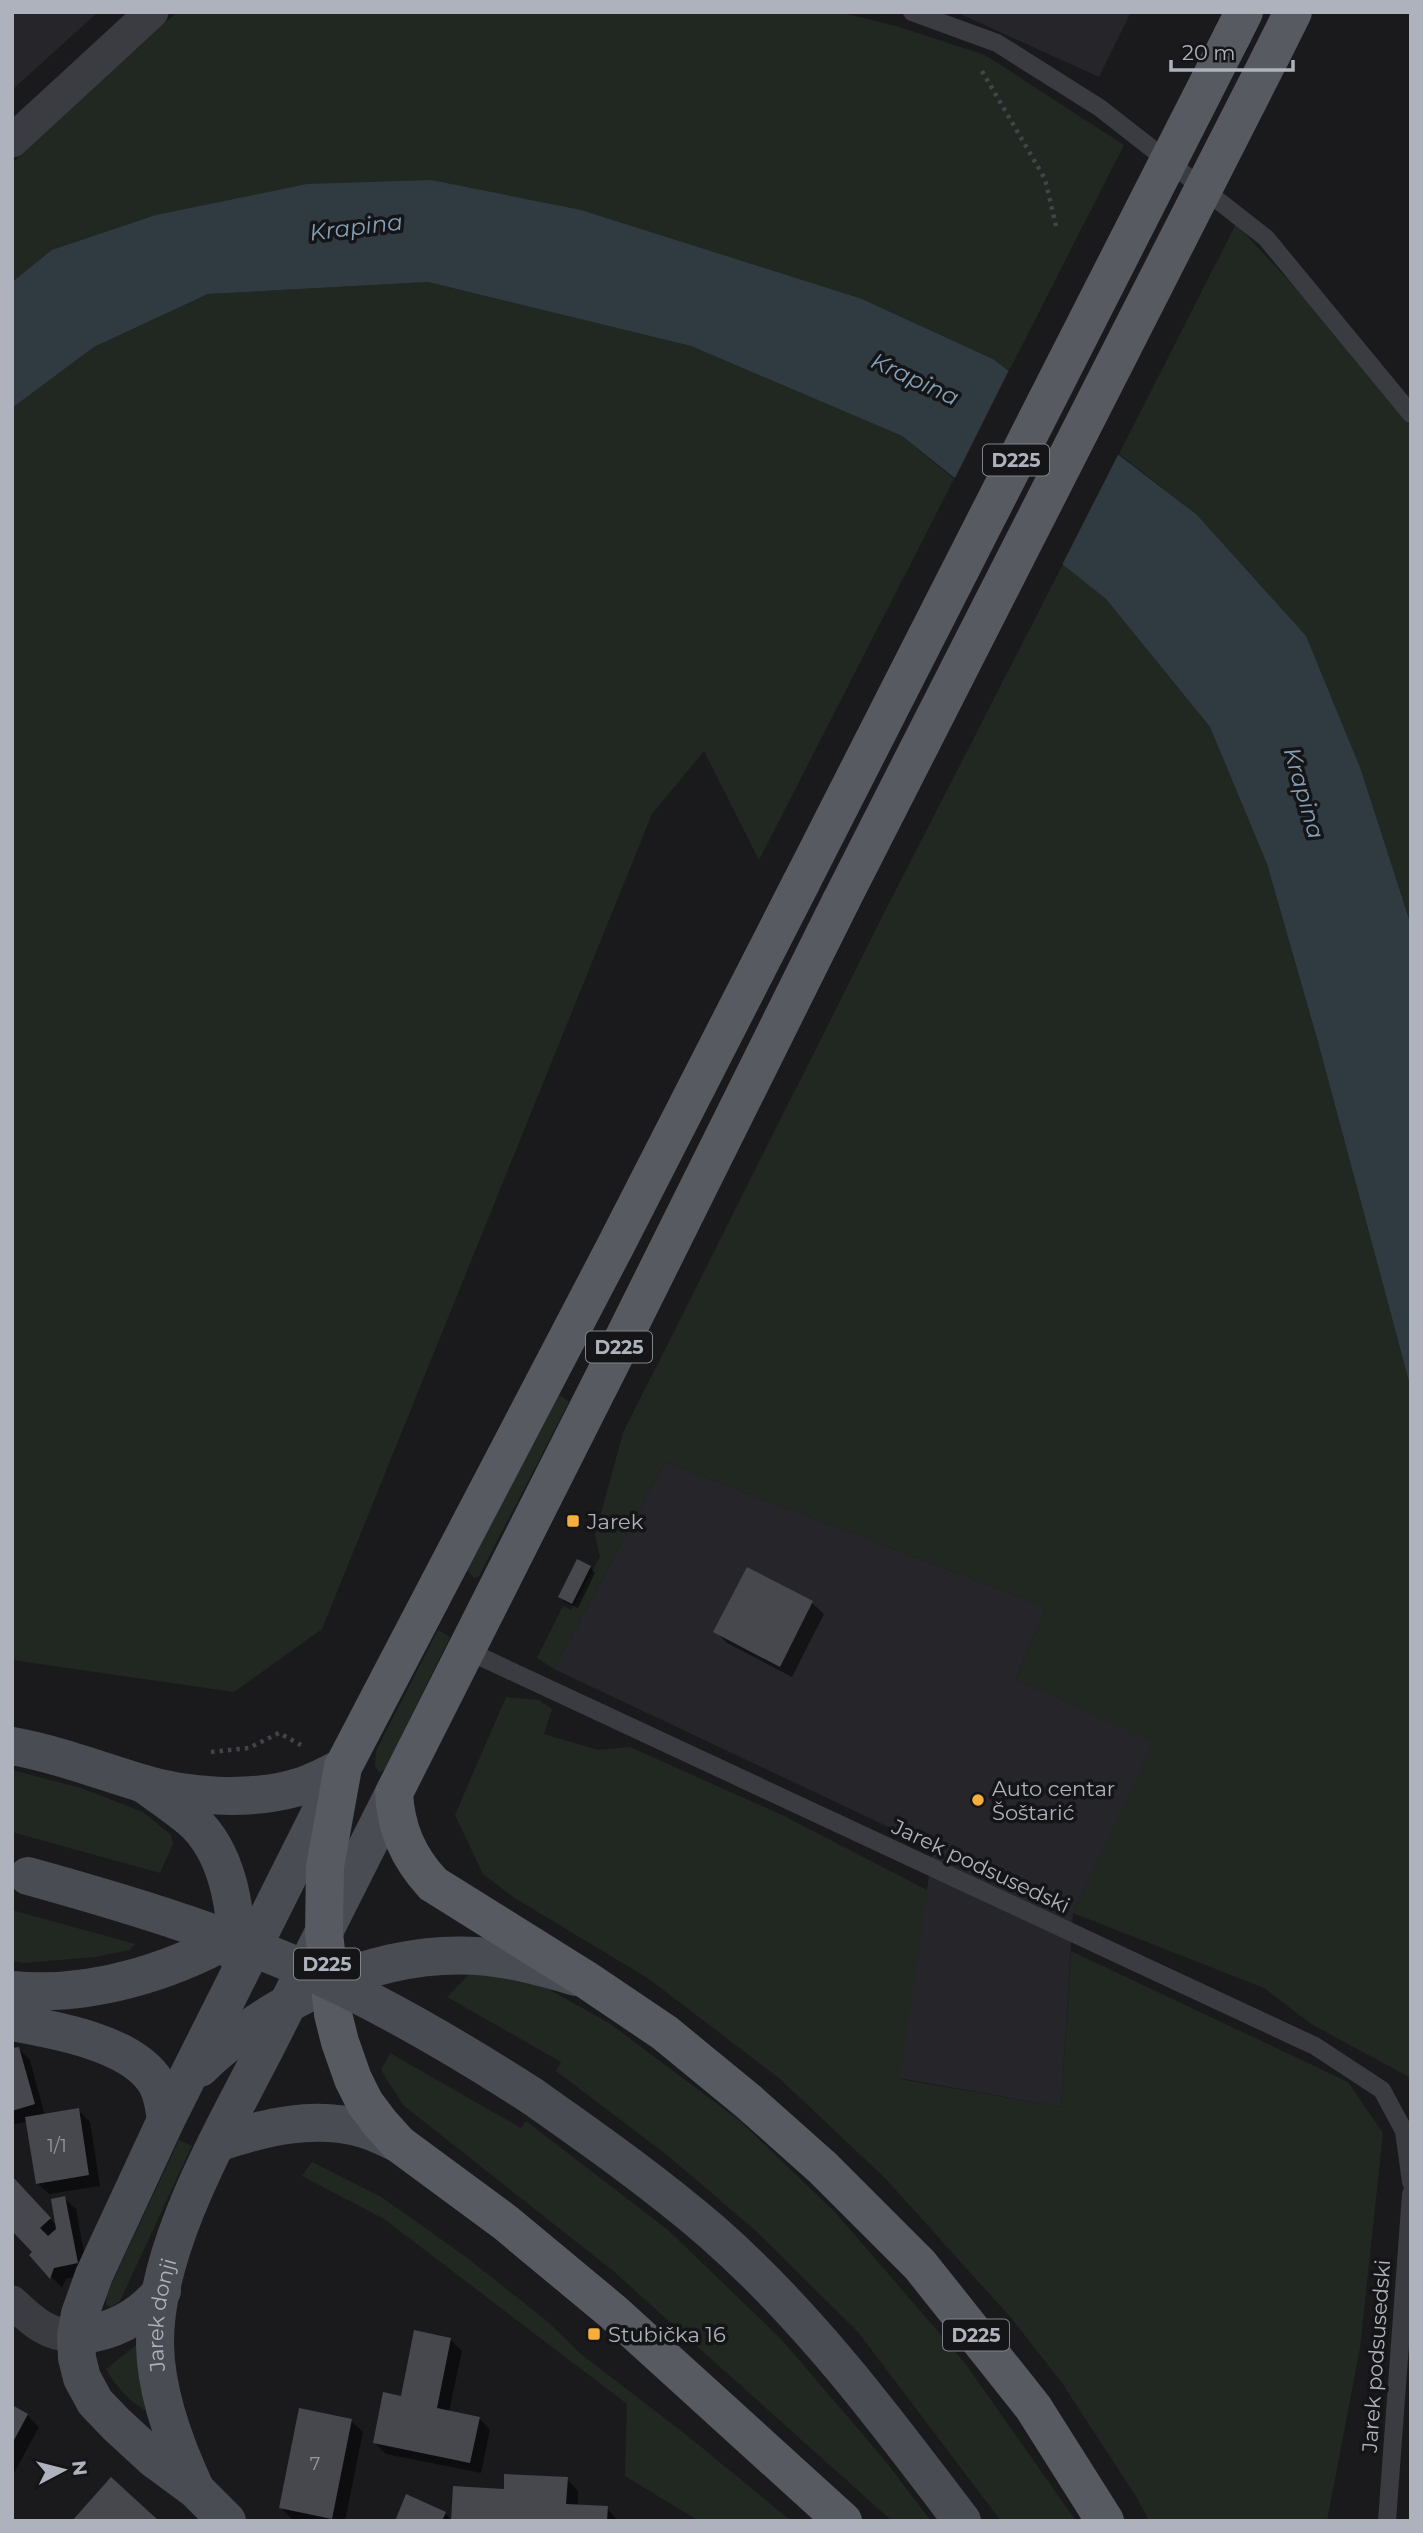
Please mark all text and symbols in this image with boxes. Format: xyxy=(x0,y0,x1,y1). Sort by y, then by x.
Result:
scale bar xyxy=(1171,28,1294,72)
text: 20 m xyxy=(1182,40,1236,65)
water label: Krapina xyxy=(308,207,404,247)
water label: Krapina xyxy=(867,347,963,411)
road number: D225 xyxy=(983,444,1049,475)
water label: Krapina xyxy=(1278,744,1330,842)
road number: D225 xyxy=(586,1331,652,1362)
place label: Jarek xyxy=(586,1509,644,1534)
marker: Jarek xyxy=(565,1513,581,1529)
place label: Auto centar Šoštarić xyxy=(992,1776,1115,1825)
marker: Auto centar Šoštarić xyxy=(970,1792,986,1808)
street label: Jarek podsusedski xyxy=(887,1813,1074,1918)
road number: D225 xyxy=(294,1948,360,1980)
house number: 1/1 xyxy=(47,2135,67,2157)
street label: Jarek donji xyxy=(142,2255,181,2374)
street label: Jarek podsusedski xyxy=(1357,2259,1395,2454)
road number: D225 xyxy=(943,2320,1009,2350)
place label: Stubička 16 xyxy=(608,2322,726,2347)
marker: Stubička 16 xyxy=(586,2326,602,2342)
north arrow xyxy=(28,2435,98,2505)
house number: 7 xyxy=(310,2453,320,2475)
text: N xyxy=(67,2459,92,2477)

